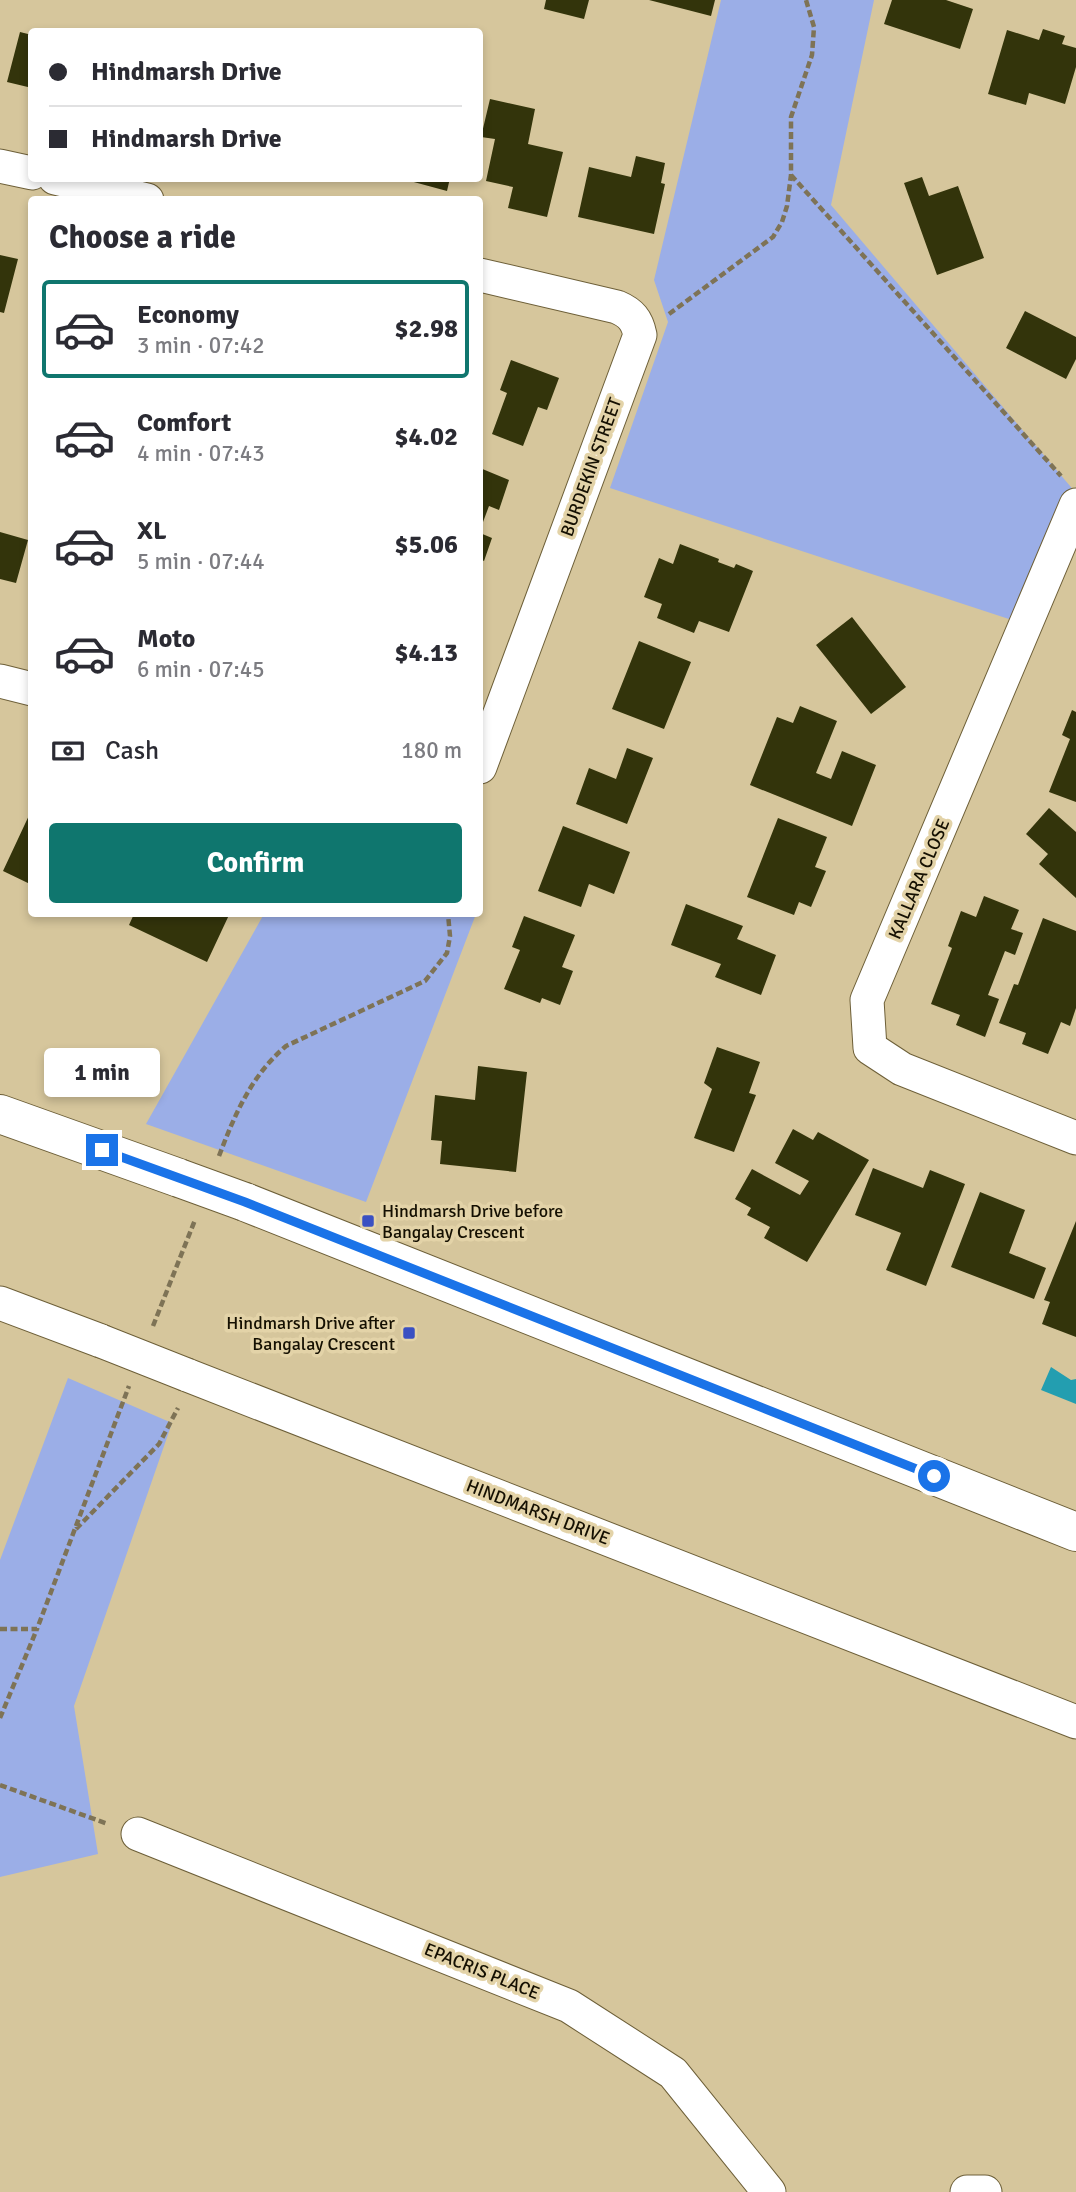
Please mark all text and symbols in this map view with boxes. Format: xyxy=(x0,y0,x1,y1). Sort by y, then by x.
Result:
text: Hindmarsh Drive xyxy=(91,56,282,88)
text: Hindmarsh Drive xyxy=(91,123,282,155)
text: Choose a ride xyxy=(49,218,236,257)
icon: car xyxy=(53,298,116,361)
text: Economy xyxy=(137,299,239,331)
text: $2.98 xyxy=(394,313,458,345)
text: 3 min · 07:42 xyxy=(137,331,265,360)
street label: BURDEKIN STREET xyxy=(556,394,626,539)
icon: car xyxy=(53,406,116,469)
text: Comfort xyxy=(137,407,231,439)
text: $4.02 xyxy=(394,421,458,453)
text: 4 min · 07:43 xyxy=(137,439,265,468)
icon: car xyxy=(53,514,116,577)
text: XL xyxy=(137,515,167,547)
text: $5.06 xyxy=(394,529,458,561)
text: 5 min · 07:44 xyxy=(137,547,265,576)
icon: car xyxy=(53,622,116,685)
text: Moto xyxy=(137,623,195,655)
text: $4.13 xyxy=(394,637,458,669)
text: 6 min · 07:45 xyxy=(137,655,265,684)
icon: cash xyxy=(49,732,87,770)
text: Cash xyxy=(105,735,159,767)
text: 180 m xyxy=(401,736,462,765)
street label: KALLARA CLOSE xyxy=(884,815,954,943)
button: Confirm xyxy=(49,823,462,903)
callout: 1 min xyxy=(44,1048,160,1098)
text: 1 min xyxy=(74,1058,130,1087)
route end xyxy=(86,1134,118,1166)
place label: Hindmarsh Drive before Bangalay Crescent xyxy=(382,1200,563,1243)
marker: Hindmarsh Drive before Bangalay Crescent xyxy=(360,1213,376,1229)
place label: Hindmarsh Drive after Bangalay Crescent xyxy=(226,1312,395,1355)
marker: Hindmarsh Drive after Bangalay Crescent xyxy=(401,1325,417,1341)
route start xyxy=(918,1460,950,1492)
street label: HINDMARSH DRIVE xyxy=(463,1474,613,1550)
street label: EPACRIS PLACE xyxy=(421,1938,543,2004)

